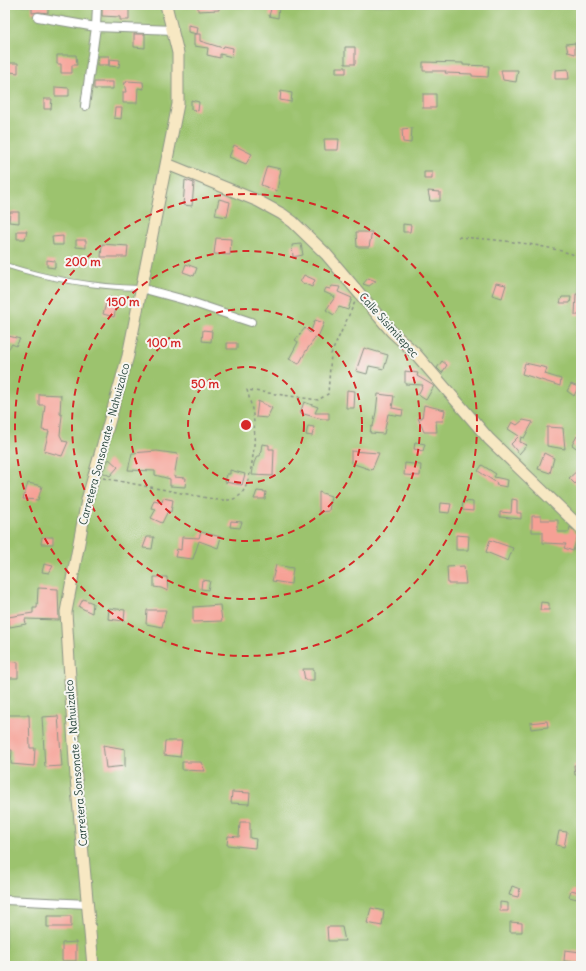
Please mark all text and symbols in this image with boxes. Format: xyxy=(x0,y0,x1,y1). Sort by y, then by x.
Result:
text: 200 m xyxy=(65,254,101,269)
street label: Calle Sisimitepec xyxy=(356,290,422,361)
text: 150 m xyxy=(107,294,140,309)
text: 100 m xyxy=(147,335,181,350)
street label: Carretera Sonsonate - Nahuizalco xyxy=(76,361,132,527)
text: 50 m xyxy=(191,376,220,391)
centre of rings xyxy=(239,418,253,432)
street label: Carretera Sonsonate - Nahuizalco xyxy=(62,679,90,847)

